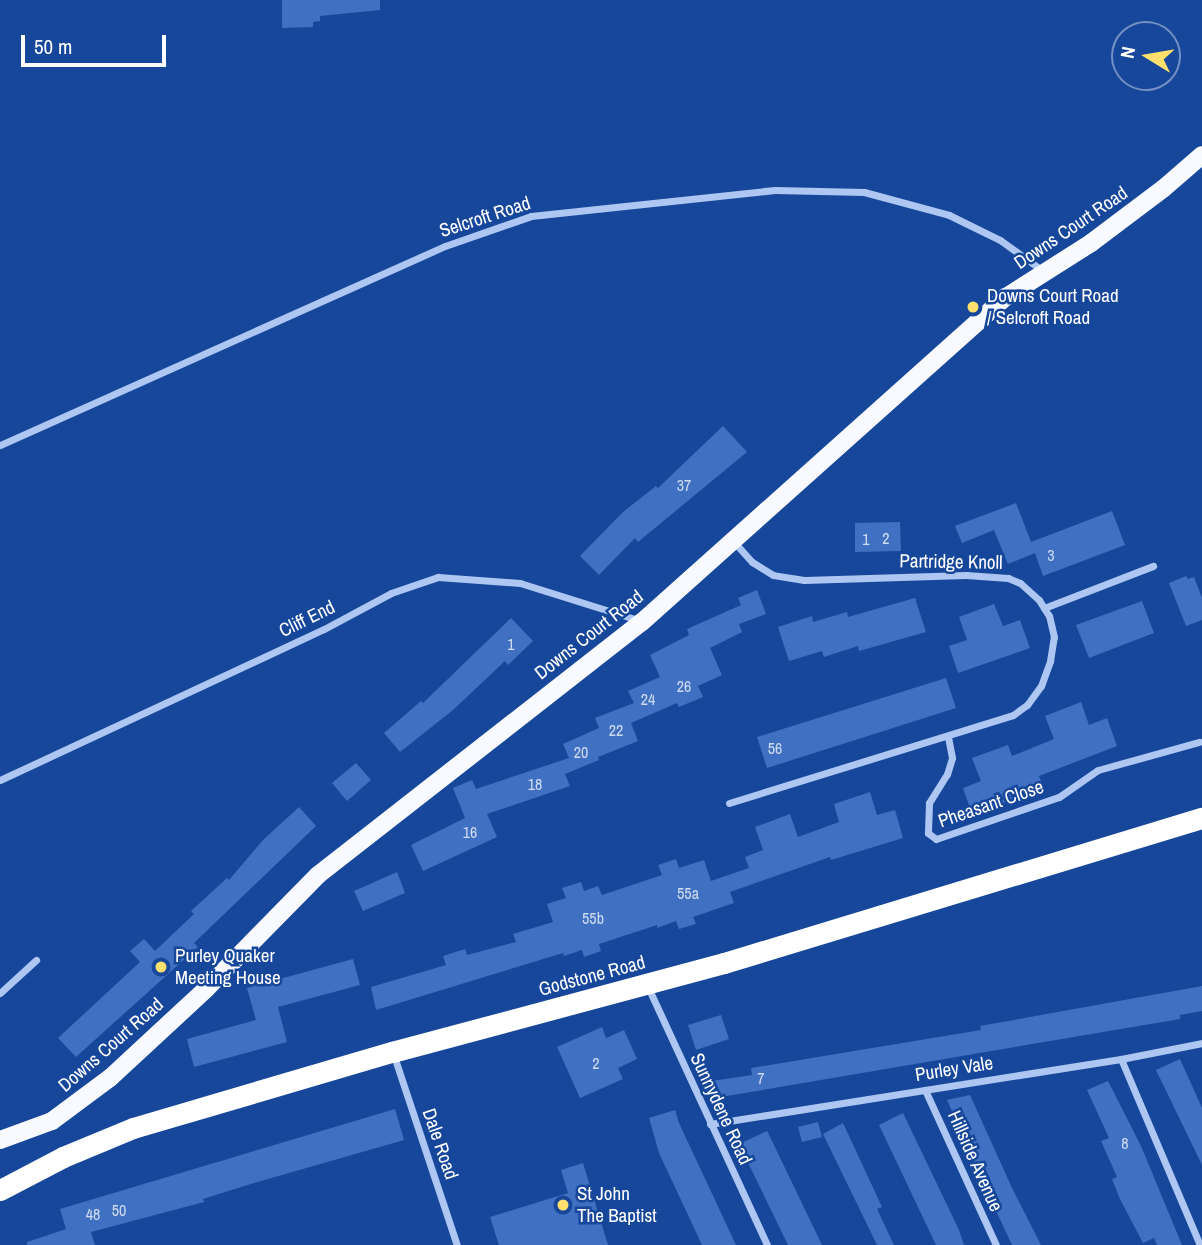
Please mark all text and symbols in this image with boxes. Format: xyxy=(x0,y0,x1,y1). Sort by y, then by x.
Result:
scale bar xyxy=(24,21,170,65)
north arrow xyxy=(1111,21,1181,91)
text: 50 m xyxy=(34,32,72,61)
text: N xyxy=(1114,44,1141,60)
street label: Downs Court Road xyxy=(1010,182,1132,274)
street label: Selcroft Road xyxy=(437,192,533,242)
place label: Downs Court Road / Selcroft Road xyxy=(987,285,1119,329)
marker: Downs Court Road / Selcroft Road xyxy=(965,299,981,315)
house number: 37 xyxy=(677,475,691,495)
house number: 2 xyxy=(882,528,890,548)
house number: 1 xyxy=(862,529,870,549)
house number: 3 xyxy=(1047,545,1055,565)
street label: Partridge Knoll xyxy=(899,550,1003,574)
street label: Downs Court Road xyxy=(530,586,648,684)
street label: Cliff End xyxy=(275,596,339,642)
house number: 1 xyxy=(507,634,515,654)
house number: 26 xyxy=(677,676,691,696)
house number: 24 xyxy=(641,689,655,709)
house number: 22 xyxy=(609,720,623,740)
house number: 56 xyxy=(768,738,782,758)
house number: 20 xyxy=(574,742,588,762)
house number: 18 xyxy=(528,774,542,794)
street label: Pheasant Close xyxy=(935,775,1047,833)
house number: 16 xyxy=(463,822,477,842)
house number: 55a xyxy=(677,883,699,903)
house number: 55b xyxy=(582,908,604,928)
place label: Purley Quaker Meeting House xyxy=(175,945,281,989)
street label: Godstone Road xyxy=(536,951,648,1001)
marker: Purley Quaker Meeting House xyxy=(153,959,169,975)
street label: Downs Court Road xyxy=(54,993,168,1097)
street label: Sunnydene Road xyxy=(685,1050,757,1168)
street label: Purley Vale xyxy=(913,1052,995,1086)
house number: 2 xyxy=(592,1053,600,1073)
house number: 7 xyxy=(757,1068,765,1088)
street label: Dale Road xyxy=(417,1105,463,1183)
street label: Hillside Avenue xyxy=(942,1107,1008,1215)
house number: 8 xyxy=(1121,1133,1129,1153)
place label: St John The Baptist xyxy=(577,1183,657,1227)
marker: St John The Baptist xyxy=(555,1197,571,1213)
house number: 50 xyxy=(112,1200,126,1220)
house number: 48 xyxy=(86,1204,100,1224)

